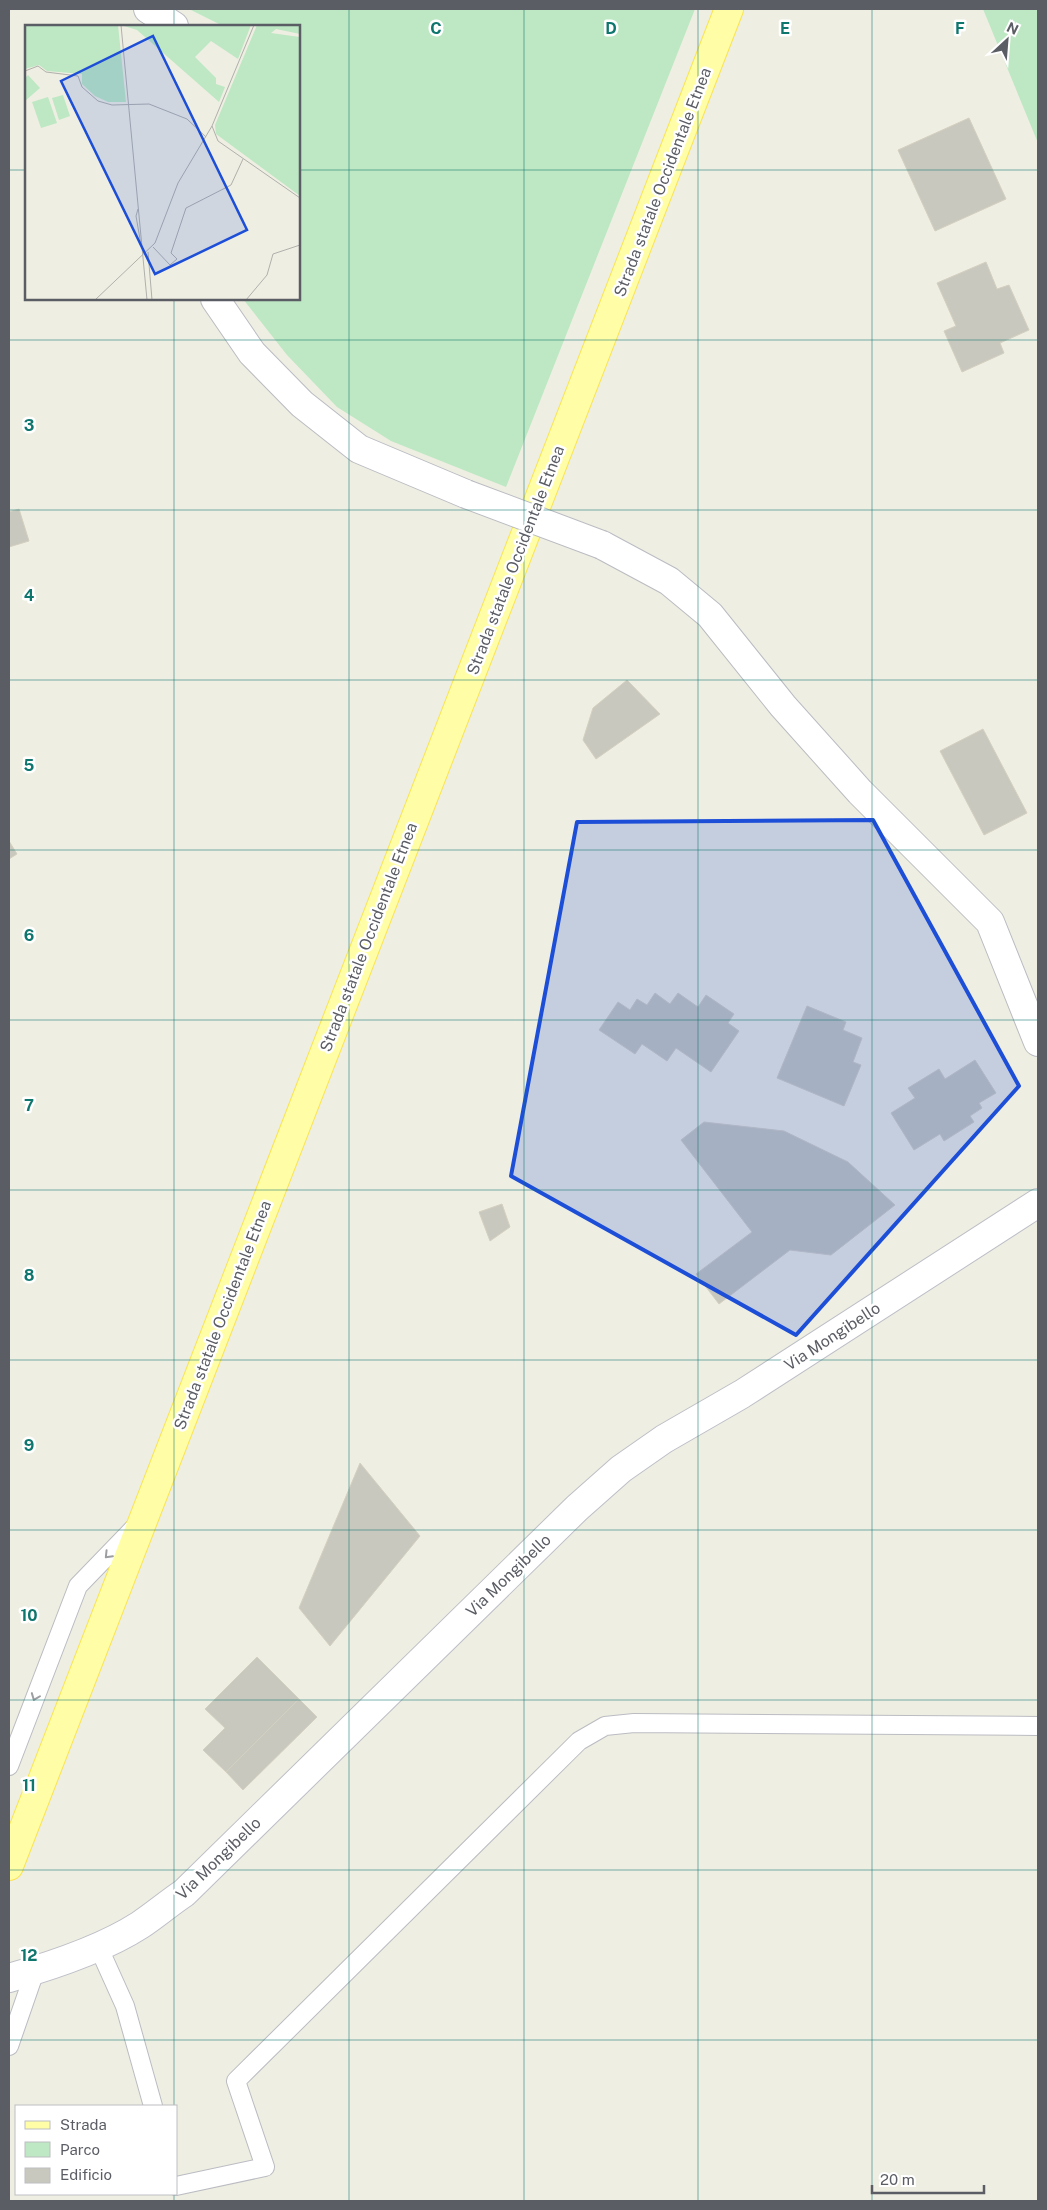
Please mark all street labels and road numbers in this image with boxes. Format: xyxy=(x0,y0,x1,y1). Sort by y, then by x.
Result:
street label: Strada statale Occidentale Etnea xyxy=(610,65,715,299)
street label: Strada statale Occidentale Etnea xyxy=(463,443,568,677)
street label: Strada statale Occidentale Etnea xyxy=(316,820,421,1054)
street label: Strada statale Occidentale Etnea xyxy=(170,1198,275,1432)
street label: Via Mongibello xyxy=(781,1298,884,1374)
street label: Via Mongibello xyxy=(462,1530,555,1621)
street label: Via Mongibello xyxy=(172,1813,265,1904)

